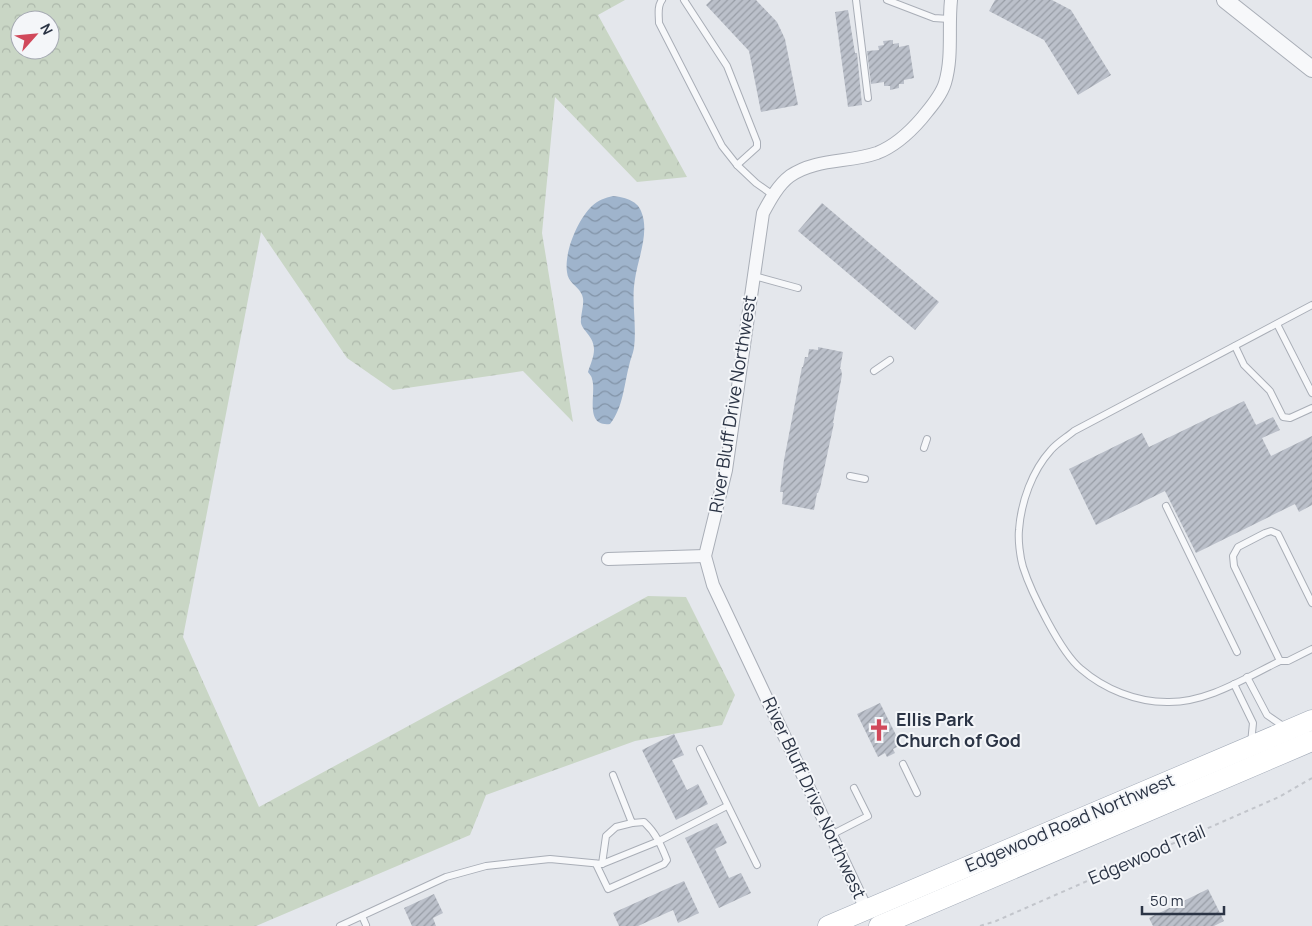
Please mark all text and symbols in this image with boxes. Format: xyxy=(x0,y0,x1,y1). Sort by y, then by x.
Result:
north arrow xyxy=(10,10,60,60)
text: N xyxy=(36,20,58,38)
street label: River Bluff Drive Northwest xyxy=(703,293,761,514)
street label: River Bluff Drive Northwest xyxy=(758,693,872,902)
place label: Ellis Park Church of God xyxy=(896,707,1021,752)
church icon: Ellis Park Church of God xyxy=(866,717,892,743)
street label: Edgewood Road Northwest xyxy=(961,767,1178,877)
street label: Edgewood Trail xyxy=(1084,819,1209,890)
scale bar xyxy=(1142,884,1224,916)
text: 50 m xyxy=(1150,890,1184,911)

